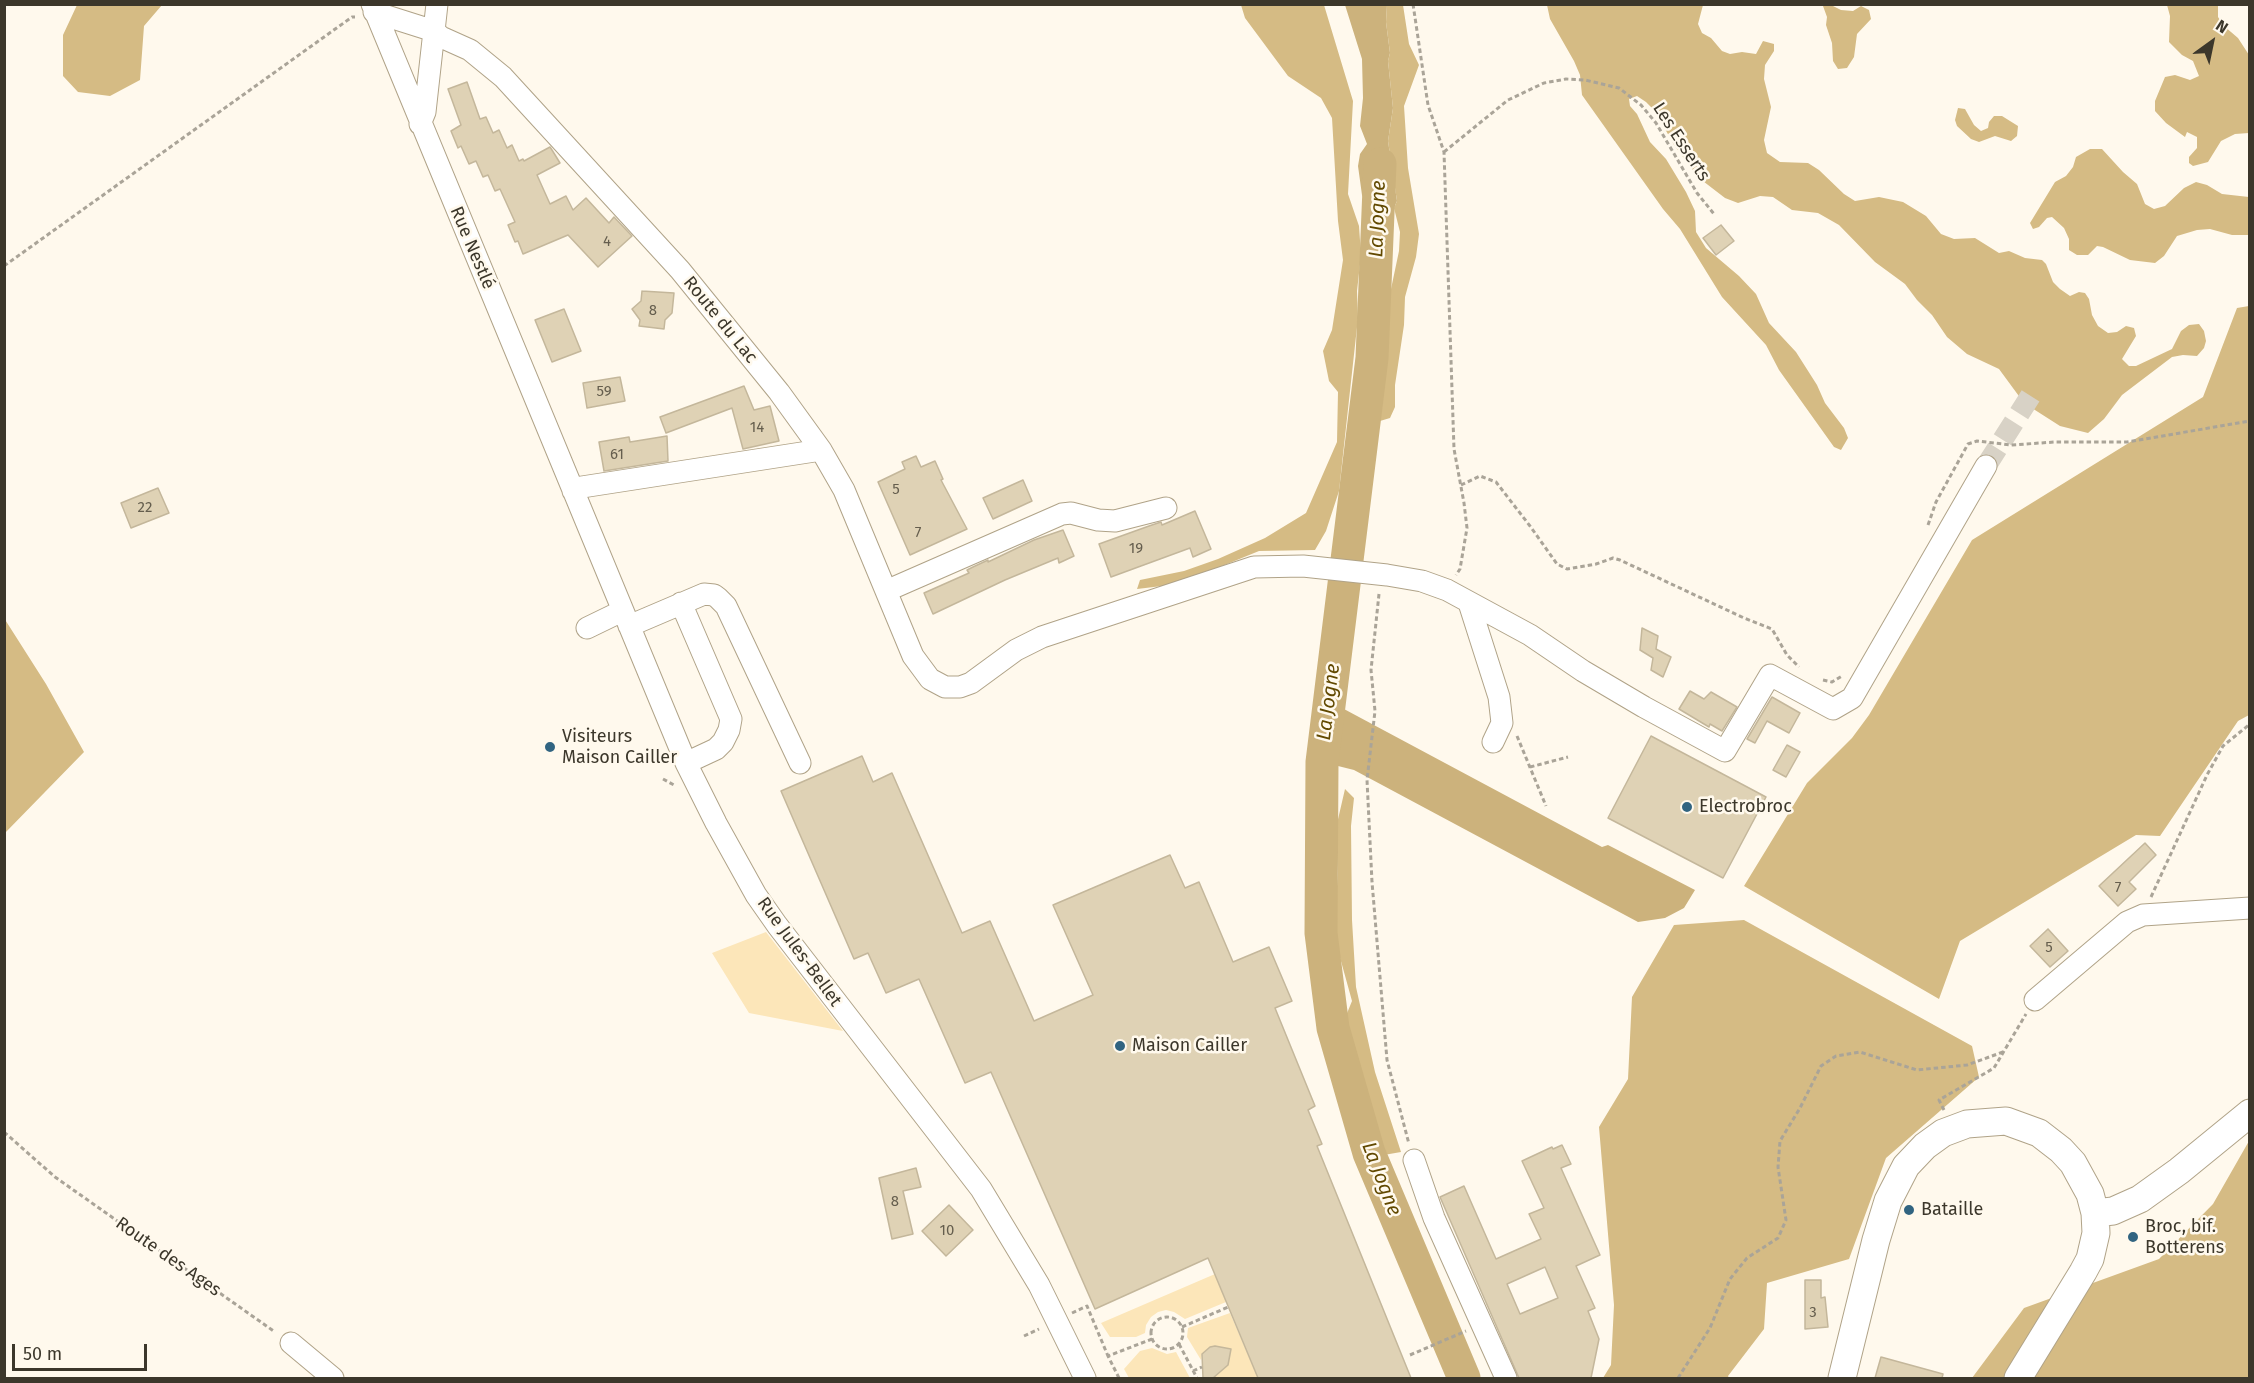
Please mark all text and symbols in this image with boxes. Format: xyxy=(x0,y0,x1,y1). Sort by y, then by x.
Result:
north arrow xyxy=(2182,12,2242,72)
text: N xyxy=(2212,16,2232,37)
street label: Les Esserts xyxy=(1648,99,1714,185)
water label: La Jogne xyxy=(1365,180,1391,258)
street label: Rue Nestlé xyxy=(445,203,499,293)
house number: 4 xyxy=(603,233,611,251)
street label: Route du Lac xyxy=(678,272,762,368)
house number: 8 xyxy=(649,302,657,320)
house number: 59 xyxy=(596,383,612,401)
house number: 14 xyxy=(750,419,764,437)
house number: 61 xyxy=(610,446,624,464)
house number: 5 xyxy=(892,481,900,499)
house number: 22 xyxy=(138,499,152,517)
house number: 7 xyxy=(915,524,921,542)
house number: 19 xyxy=(1129,540,1143,558)
water label: La Jogne xyxy=(1312,662,1346,742)
place label: Visiteurs Maison Cailler xyxy=(562,726,677,768)
marker: Visiteurs Maison Cailler xyxy=(543,740,557,754)
place label: Electrobroc xyxy=(1699,796,1792,818)
marker: Electrobroc xyxy=(1680,800,1694,814)
house number: 7 xyxy=(2115,879,2121,897)
street label: Rue Jules-Bellet xyxy=(752,893,846,1011)
house number: 5 xyxy=(2045,939,2053,957)
place label: Maison Cailler xyxy=(1132,1035,1247,1057)
marker: Maison Cailler xyxy=(1113,1039,1127,1053)
water label: La Jogne xyxy=(1356,1139,1406,1219)
house number: 8 xyxy=(891,1193,899,1211)
place label: Bataille xyxy=(1921,1199,1983,1221)
marker: Bataille xyxy=(1902,1203,1916,1217)
street label: Route des Ages xyxy=(111,1213,225,1301)
place label: Broc, bif. Botterens xyxy=(2145,1216,2224,1258)
house number: 10 xyxy=(940,1222,954,1240)
marker: Broc, bif. Botterens xyxy=(2126,1230,2140,1244)
house number: 3 xyxy=(1809,1304,1817,1322)
scale bar xyxy=(15,1332,150,1370)
text: 50 m xyxy=(23,1343,62,1365)

